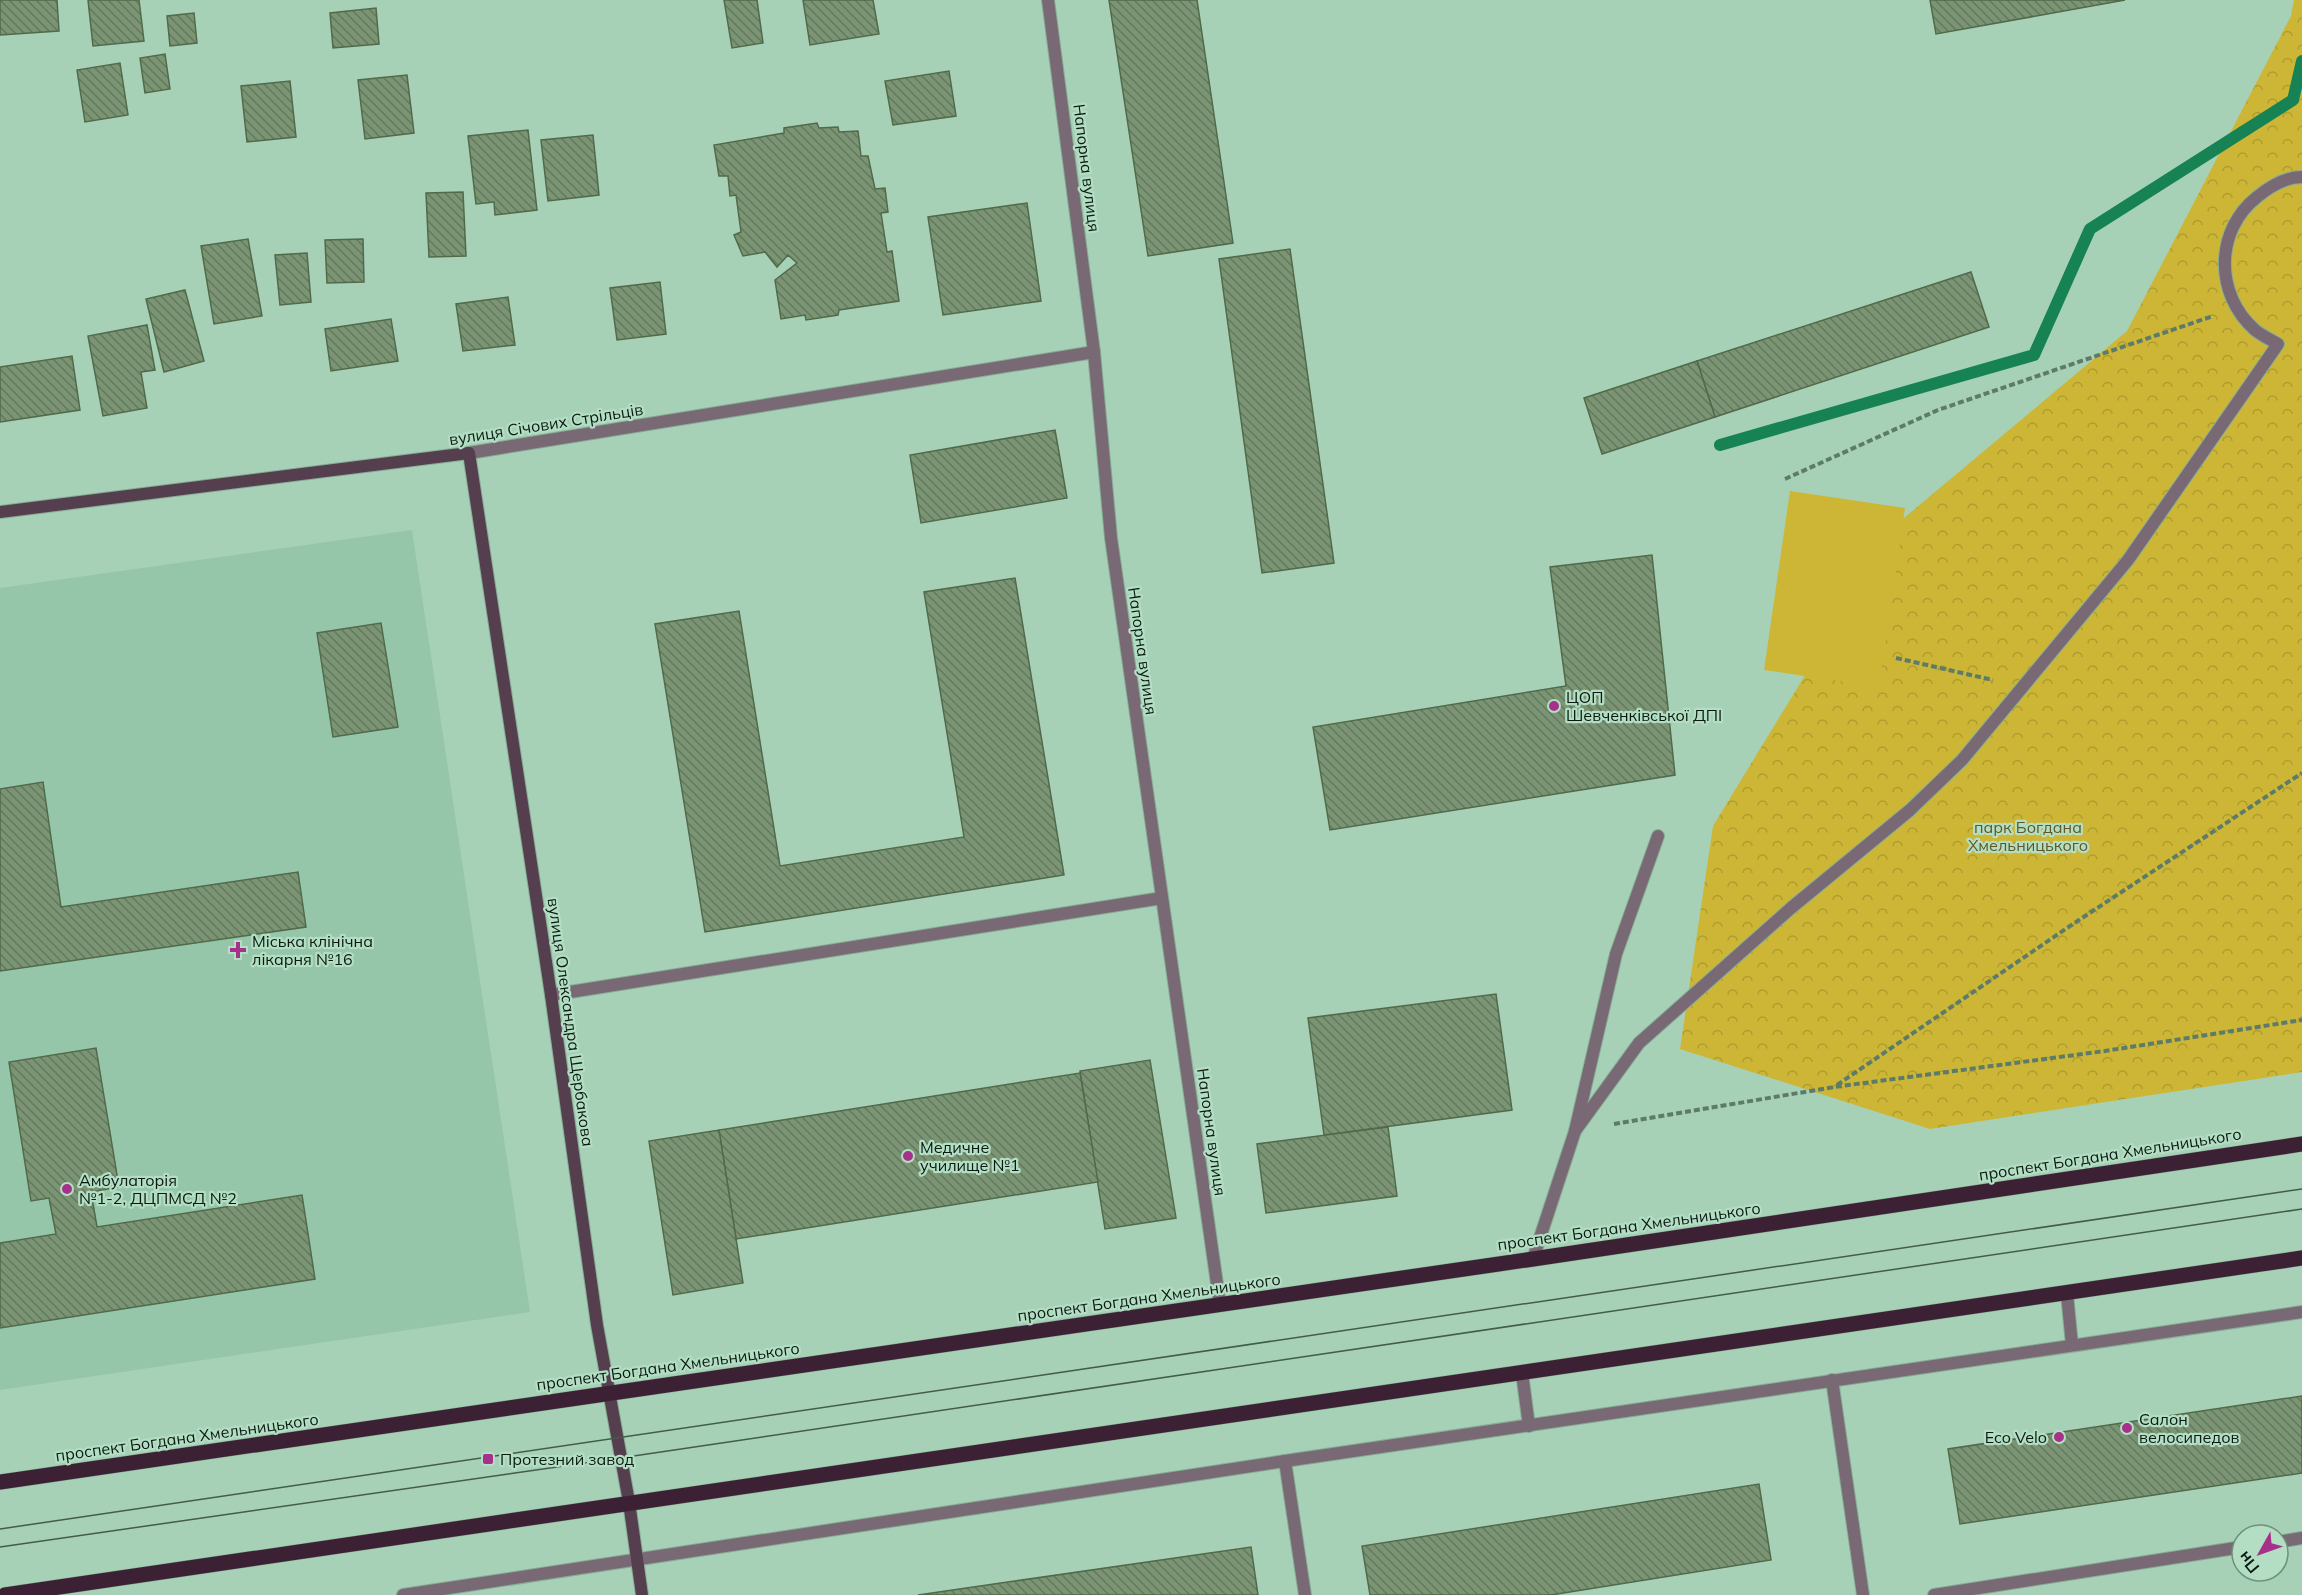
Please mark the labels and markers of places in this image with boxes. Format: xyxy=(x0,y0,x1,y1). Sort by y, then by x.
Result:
place label: ЦОП Шевченківської ДПІ xyxy=(1566,687,1722,725)
marker: ЦОП Шевченківської ДПІ xyxy=(1547,699,1561,713)
place label: Міська клінічна лікарня №16 xyxy=(252,931,373,969)
marker: Міська клінічна лікарня №16 xyxy=(229,941,247,959)
place label: Медичне училище №1 xyxy=(920,1137,1020,1175)
marker: Медичне училище №1 xyxy=(901,1149,915,1163)
place label: Амбулаторія №1-2, ДЦПМСД №2 xyxy=(79,1170,237,1208)
marker: Амбулаторія №1-2, ДЦПМСД №2 xyxy=(60,1182,74,1196)
place label: Салон велосипедов xyxy=(2139,1409,2239,1447)
marker: Салон велосипедов xyxy=(2120,1421,2134,1435)
place label: Eco Velo xyxy=(1985,1427,2047,1447)
marker: Eco Velo xyxy=(2052,1430,2066,1444)
place label: Протезний завод xyxy=(500,1449,634,1469)
marker: Протезний завод xyxy=(481,1452,495,1466)

